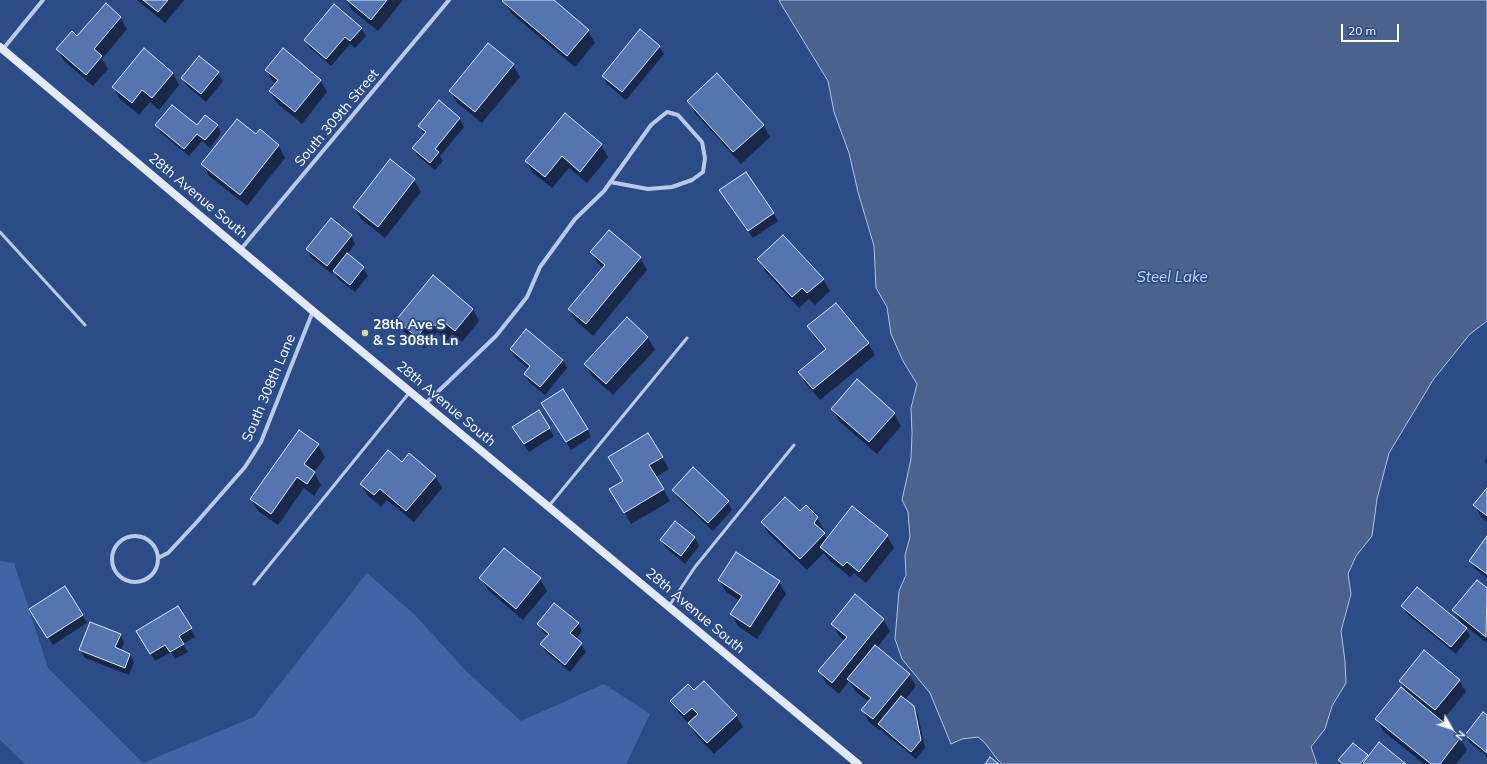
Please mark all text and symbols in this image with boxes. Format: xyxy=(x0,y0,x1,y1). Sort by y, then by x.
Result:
scale bar xyxy=(1343,16,1401,42)
text: 20 m xyxy=(1348,23,1376,38)
street label: South 309th Street xyxy=(291,66,383,170)
street label: 28th Avenue South xyxy=(145,150,251,242)
water label: Steel Lake xyxy=(1136,268,1208,286)
place label: 28th Ave S & S 308th Ln xyxy=(373,317,458,350)
marker: 28th Ave S & S 308th Ln xyxy=(360,328,370,338)
street label: South 308th Lane xyxy=(239,332,299,444)
street label: 28th Avenue South xyxy=(393,358,499,450)
street label: 28th Avenue South xyxy=(642,565,748,657)
north arrow xyxy=(1431,708,1471,748)
text: N xyxy=(1452,728,1468,743)

